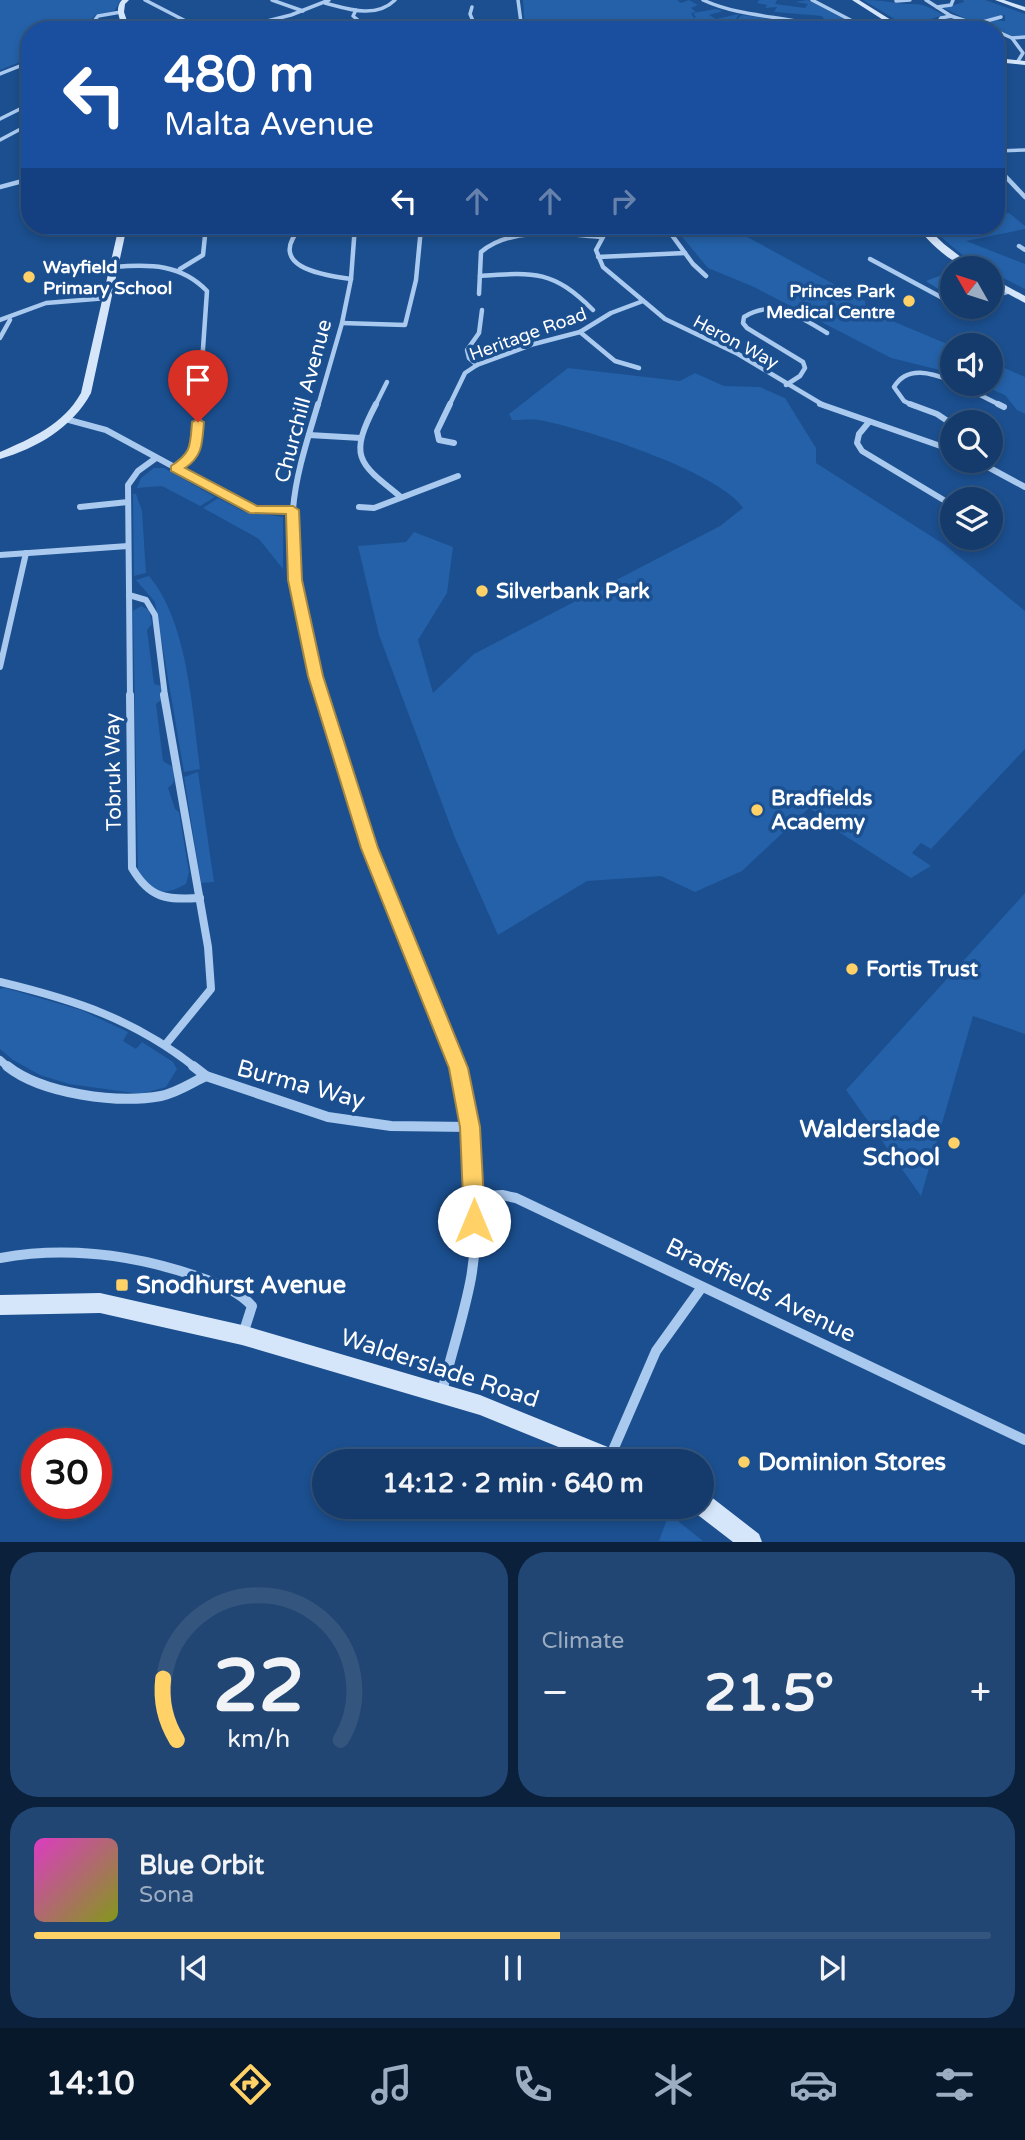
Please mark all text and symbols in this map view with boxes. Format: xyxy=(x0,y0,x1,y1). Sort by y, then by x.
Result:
text: 480 m xyxy=(164,46,314,105)
icon: left xyxy=(49,49,140,140)
text: Malta Avenue xyxy=(164,106,374,144)
icon: left xyxy=(385,182,423,220)
icon: ahead xyxy=(458,182,496,220)
icon: ahead xyxy=(531,182,569,220)
icon: right xyxy=(604,182,642,220)
place label: Wayfield Primary School xyxy=(43,256,172,299)
north arrow xyxy=(940,256,1003,318)
map controls xyxy=(940,256,1003,550)
marker: Wayfield Primary School xyxy=(21,269,37,285)
place label: Princes Park Medical Centre xyxy=(766,280,895,323)
marker: Princes Park Medical Centre xyxy=(901,293,917,309)
street label: Heritage Road xyxy=(466,303,590,365)
street label: Heron Way xyxy=(689,310,783,374)
street label: Churchill Avenue xyxy=(270,317,337,486)
button: sound xyxy=(940,333,1003,396)
pin xyxy=(168,350,228,422)
icon: arrive xyxy=(179,361,217,399)
button: search xyxy=(940,410,1003,473)
button: layers xyxy=(940,487,1003,550)
place label: Silverbank Park xyxy=(496,579,650,604)
marker: Silverbank Park xyxy=(474,583,490,599)
street label: Tobruk Way xyxy=(100,713,127,831)
place label: Bradfields Academy xyxy=(771,786,872,835)
marker: Bradfields Academy xyxy=(749,802,765,818)
place label: Fortis Trust xyxy=(866,957,978,982)
marker: Fortis Trust xyxy=(844,961,860,977)
street label: Burma Way xyxy=(234,1053,368,1116)
place label: Walderslade School xyxy=(800,1115,940,1172)
marker: Walderslade School xyxy=(946,1135,962,1151)
position arrow xyxy=(437,1184,511,1258)
street label: Bradfields Avenue xyxy=(661,1232,861,1349)
place label: Snodhurst Avenue xyxy=(136,1271,346,1300)
marker: Snodhurst Avenue xyxy=(114,1277,130,1293)
street label: Walderslade Road xyxy=(337,1323,543,1414)
speed limit sign: 30 xyxy=(21,1428,112,1519)
place label: Dominion Stores xyxy=(758,1448,946,1477)
marker: Dominion Stores xyxy=(736,1454,752,1470)
text: 14:12 · 2 min · 640 m xyxy=(382,1468,644,1499)
text: Climate xyxy=(542,1627,624,1655)
text: 22 xyxy=(213,1644,304,1732)
text: 21.5° xyxy=(704,1662,834,1725)
text: − xyxy=(542,1670,569,1716)
text: + xyxy=(970,1670,991,1716)
text: km/h xyxy=(227,1724,290,1754)
text: Blue Orbit xyxy=(139,1850,264,1881)
text: Sona xyxy=(139,1881,194,1909)
icon: previous xyxy=(175,1949,213,1987)
icon: pause xyxy=(494,1949,532,1987)
icon: next xyxy=(813,1949,851,1987)
icon: directions xyxy=(226,2060,275,2109)
icon: music xyxy=(367,2060,416,2109)
icon: phone xyxy=(508,2060,557,2109)
icon: climate xyxy=(649,2060,698,2109)
icon: car xyxy=(789,2060,838,2109)
icon: filters xyxy=(930,2060,979,2109)
text: 14:10 xyxy=(46,2065,135,2103)

